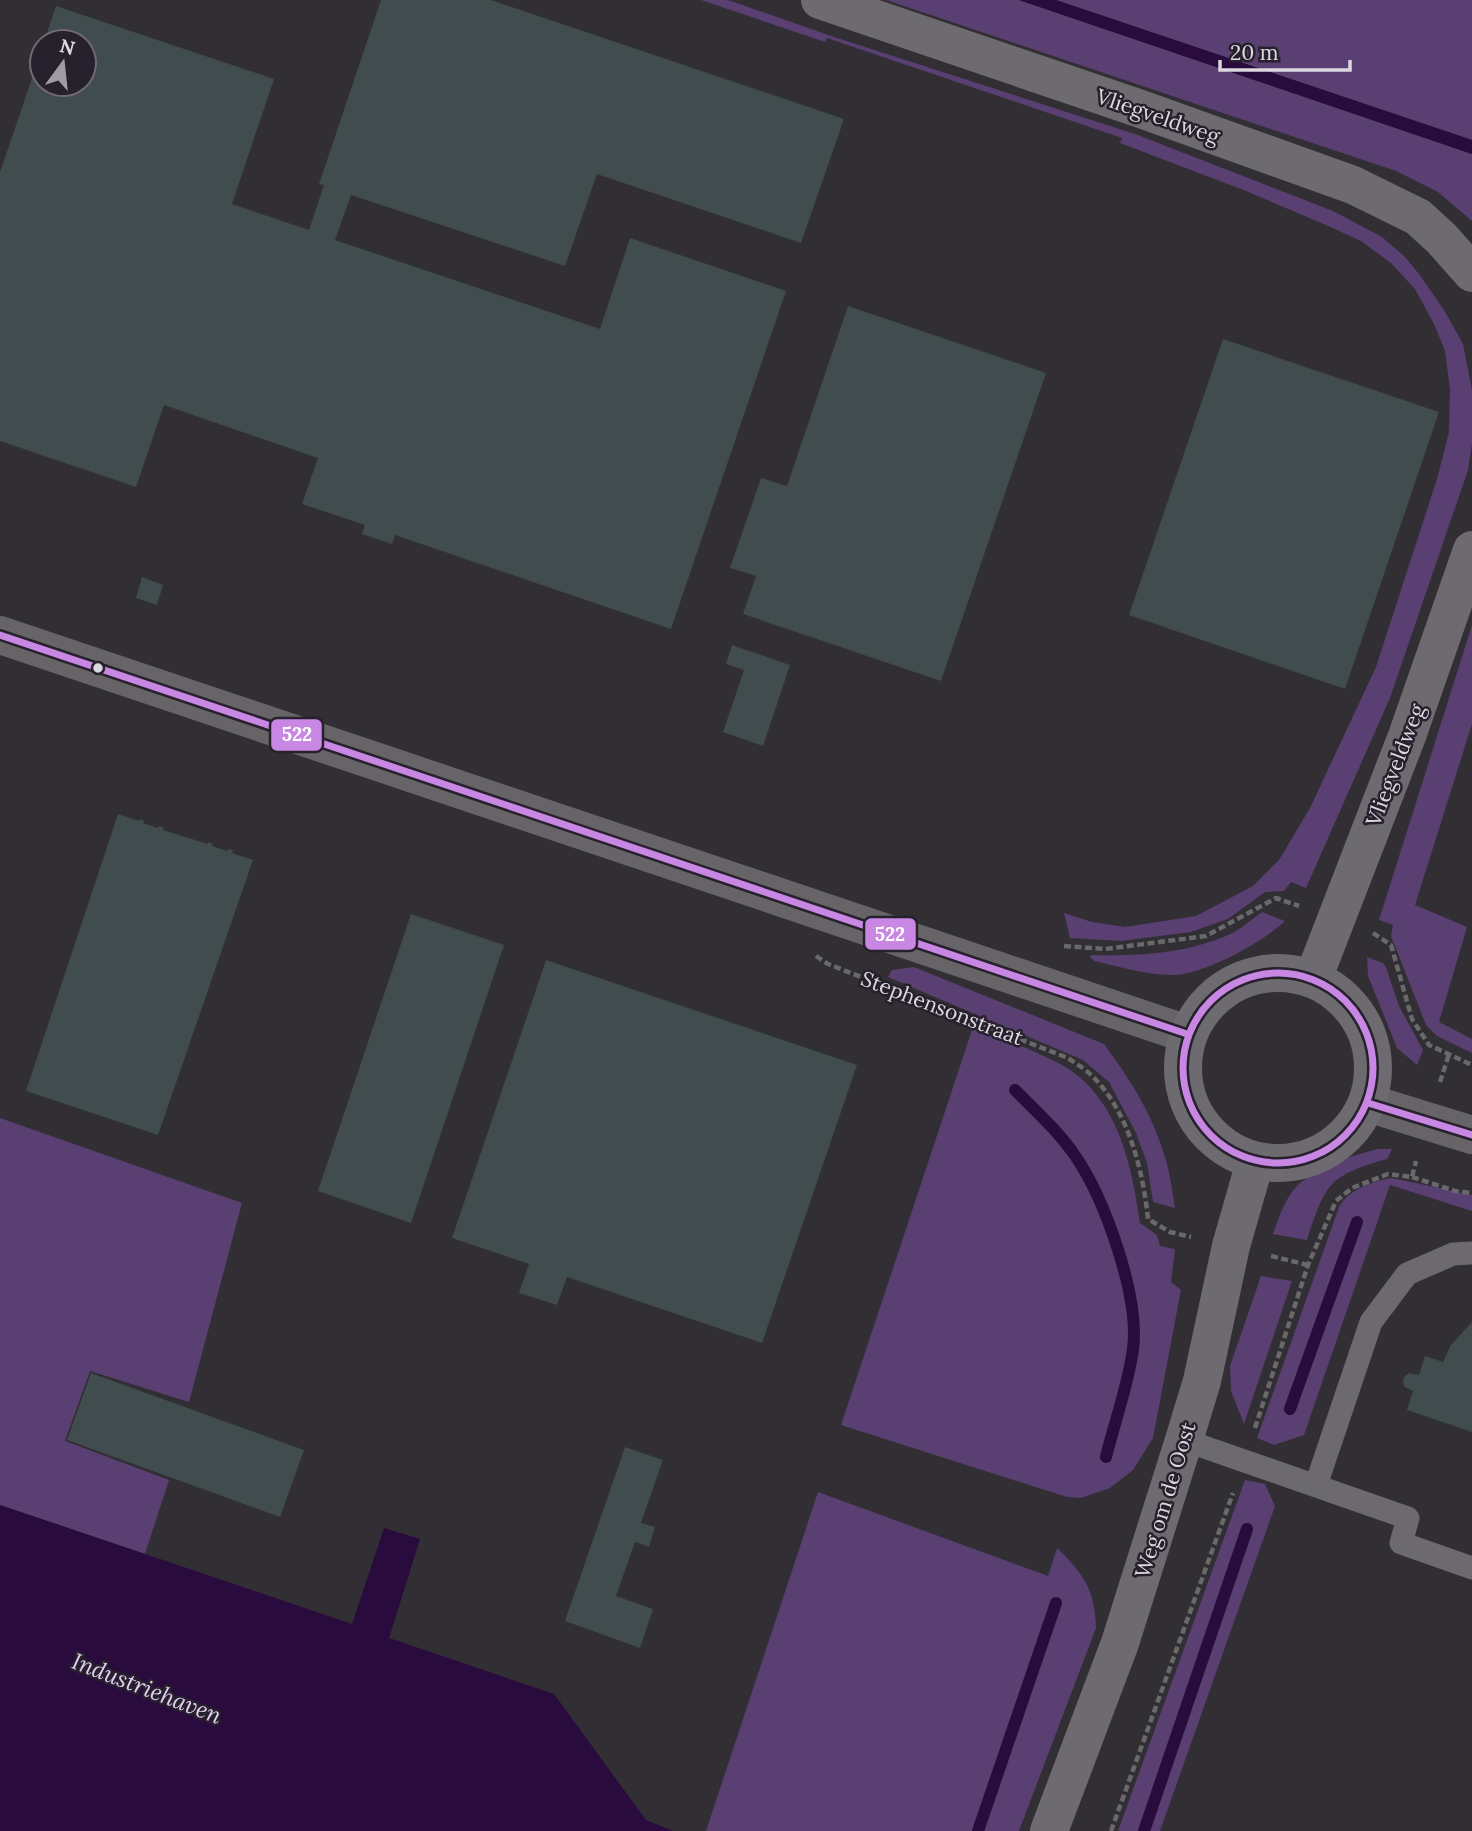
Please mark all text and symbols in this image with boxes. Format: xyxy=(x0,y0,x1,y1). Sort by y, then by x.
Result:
north arrow xyxy=(28,28,98,98)
scale bar xyxy=(1220,28,1350,72)
text: N xyxy=(57,33,78,60)
text: 20 m xyxy=(1230,39,1279,66)
street label: Vliegveldweg xyxy=(1092,82,1224,150)
unlabelled marker xyxy=(91,661,105,675)
street label: Vliegveldweg xyxy=(1359,700,1431,831)
line badge: 522 xyxy=(270,718,323,752)
text: 522 xyxy=(282,722,312,746)
line badge: 522 xyxy=(864,917,917,951)
text: 522 xyxy=(875,922,905,946)
street label: Stephensonstraat xyxy=(857,965,1028,1052)
street label: Weg om de Oost xyxy=(1129,1418,1202,1581)
water label: Industriehaven xyxy=(68,1646,226,1730)

